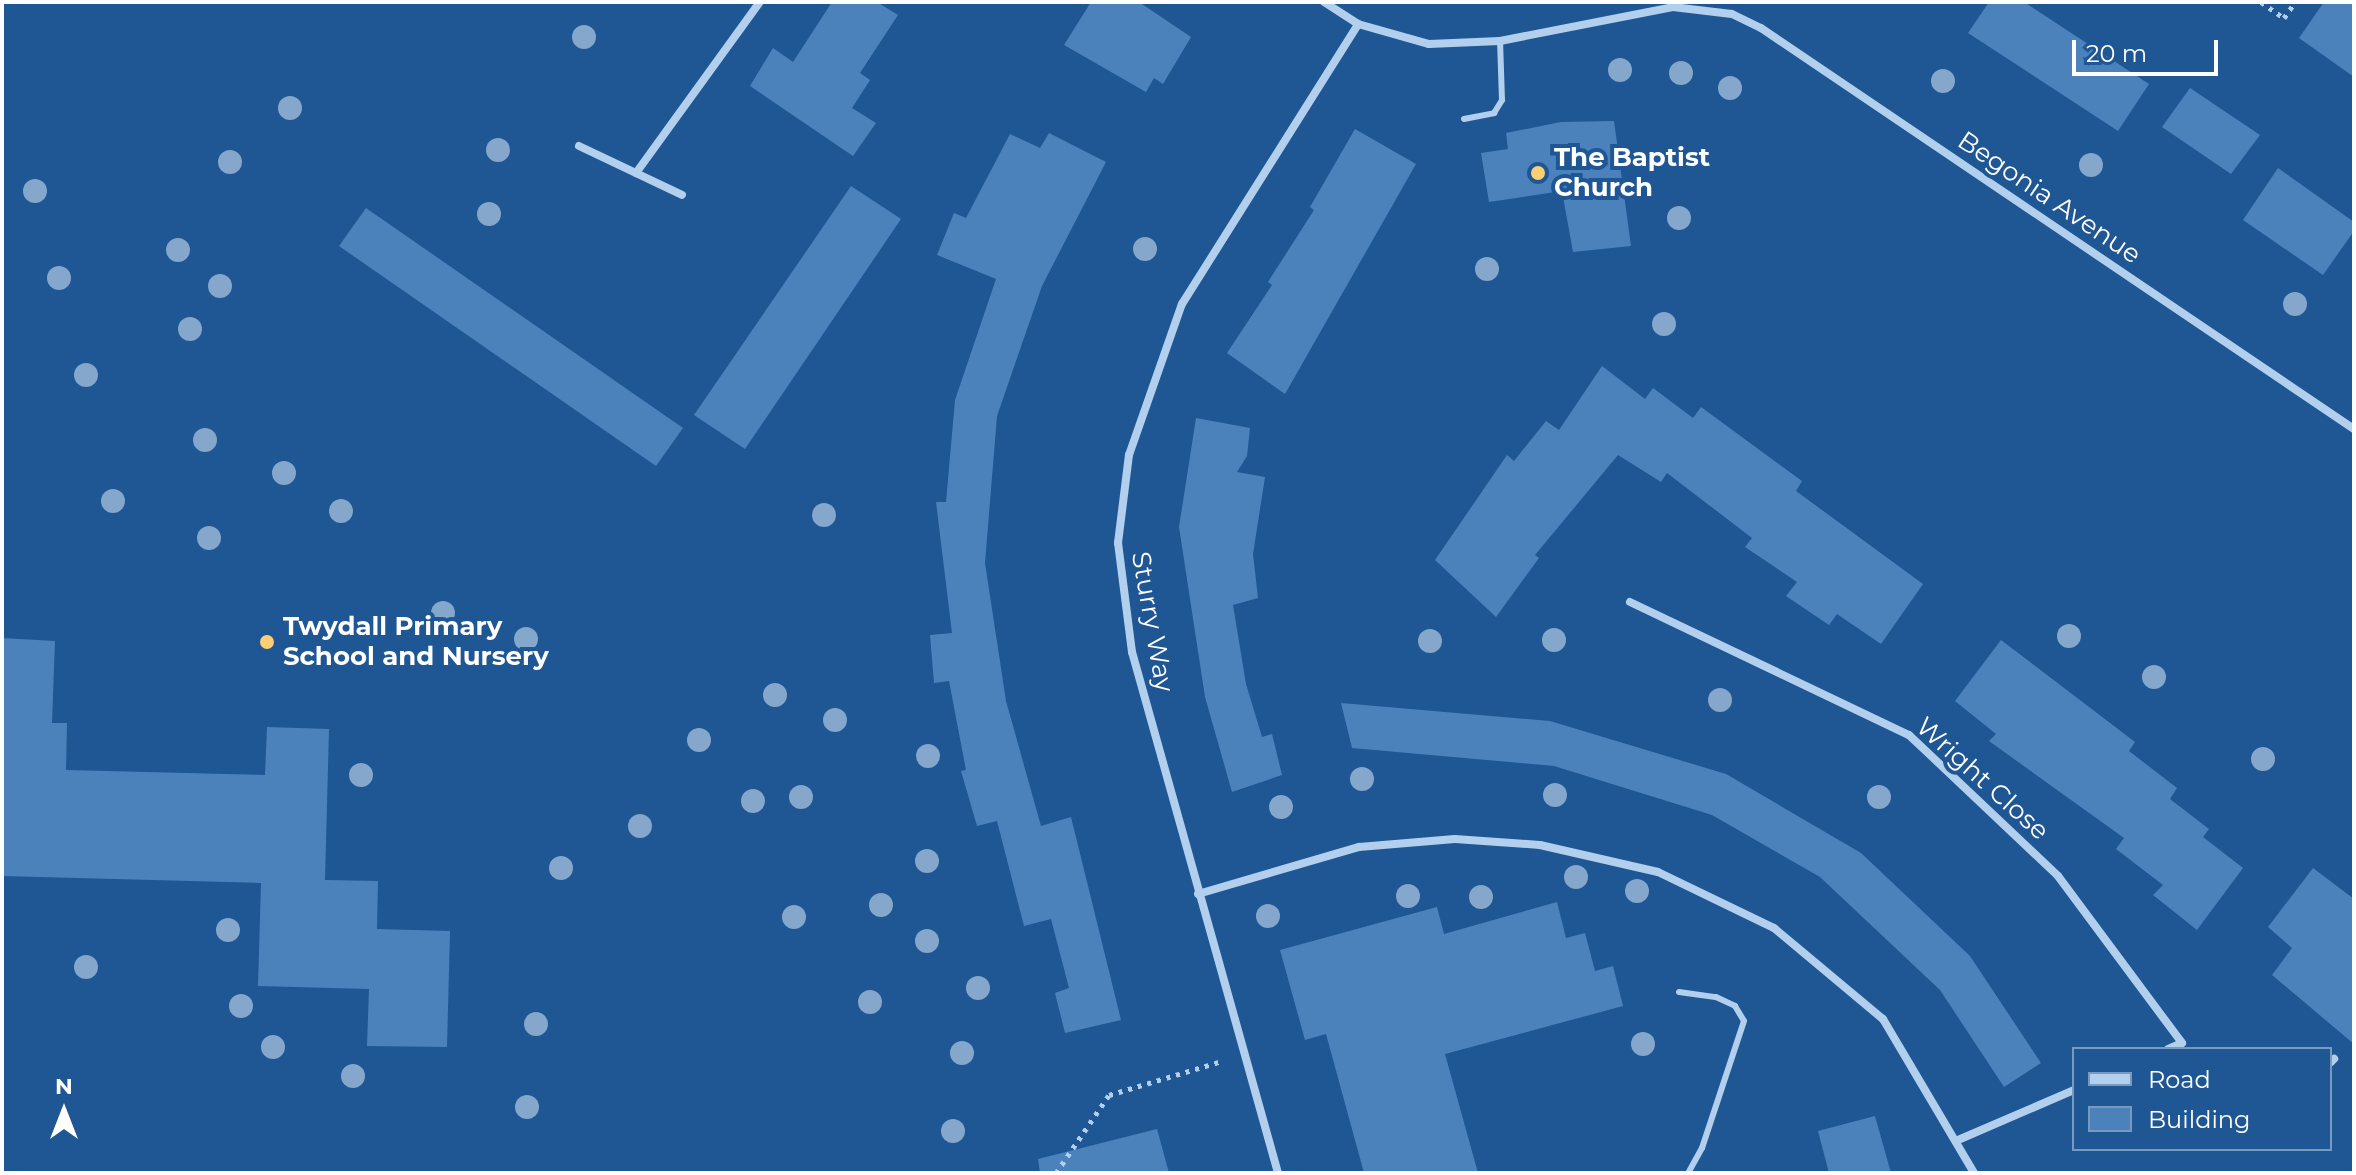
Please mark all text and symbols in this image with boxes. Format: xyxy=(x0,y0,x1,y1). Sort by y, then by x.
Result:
scale bar xyxy=(2076,24,2222,74)
text: 20 m xyxy=(2086,39,2147,68)
street label: Begonia Avenue xyxy=(1951,125,2147,271)
place label: The Baptist Church xyxy=(1554,142,1710,204)
marker: The Baptist Church xyxy=(1529,164,1547,182)
street label: Sturry Way xyxy=(1124,549,1180,695)
place label: Twydall Primary School and Nursery xyxy=(283,611,549,672)
marker: Twydall Primary School and Nursery xyxy=(258,633,276,651)
street label: Wright Close xyxy=(1909,711,2055,847)
legend xyxy=(2072,1047,2332,1151)
text: Road xyxy=(2148,1065,2211,1094)
north arrow xyxy=(24,1071,104,1151)
text: N xyxy=(55,1073,73,1100)
text: Building xyxy=(2148,1105,2251,1134)

